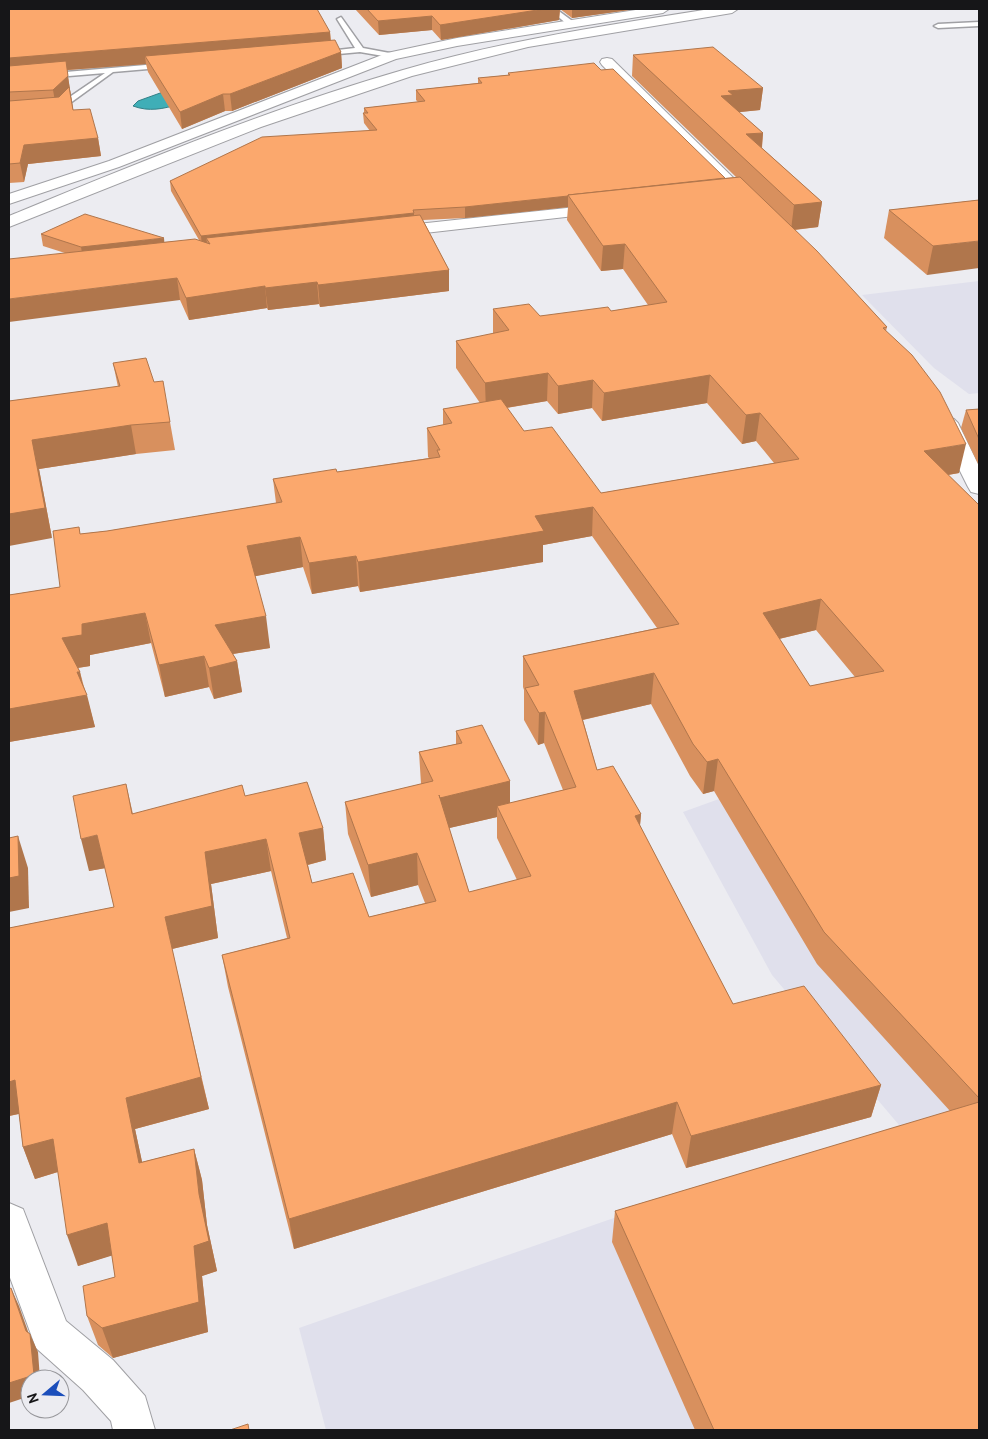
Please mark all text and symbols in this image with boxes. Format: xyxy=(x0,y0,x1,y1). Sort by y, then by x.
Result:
north arrow xyxy=(20,1369,70,1419)
text: N xyxy=(23,1391,43,1406)

